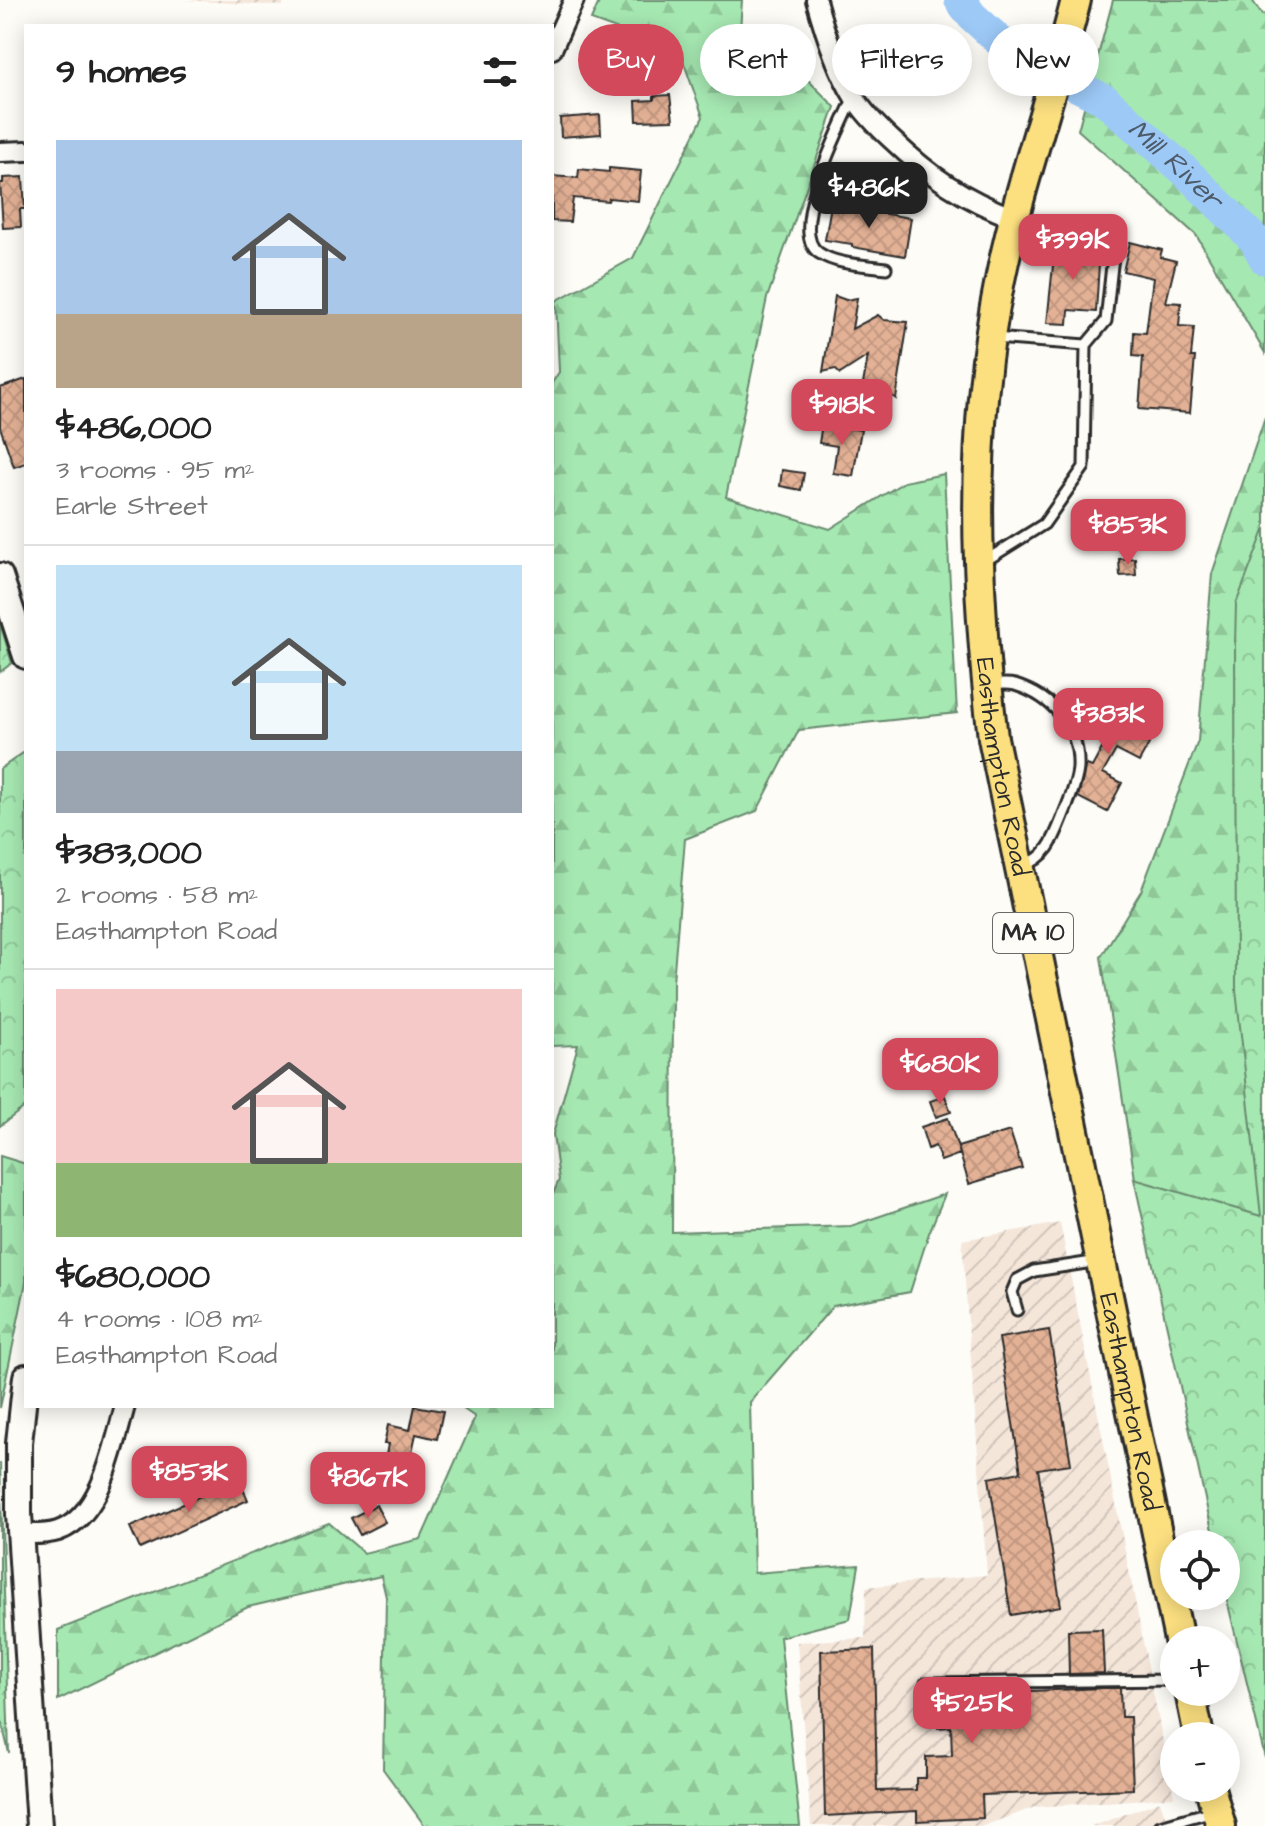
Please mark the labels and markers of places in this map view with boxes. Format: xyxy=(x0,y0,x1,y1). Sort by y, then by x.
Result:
pin: $486K xyxy=(813,162,925,230)
pin: $399K xyxy=(1017,214,1129,282)
pin: $918K xyxy=(786,379,898,447)
pin: $853K xyxy=(1072,499,1184,567)
pin: $383K xyxy=(1052,688,1164,756)
pin: $680K xyxy=(884,1038,996,1106)
pin: $853K xyxy=(133,1446,245,1514)
pin: $867K xyxy=(312,1452,424,1520)
pin: $525K xyxy=(916,1677,1028,1745)

